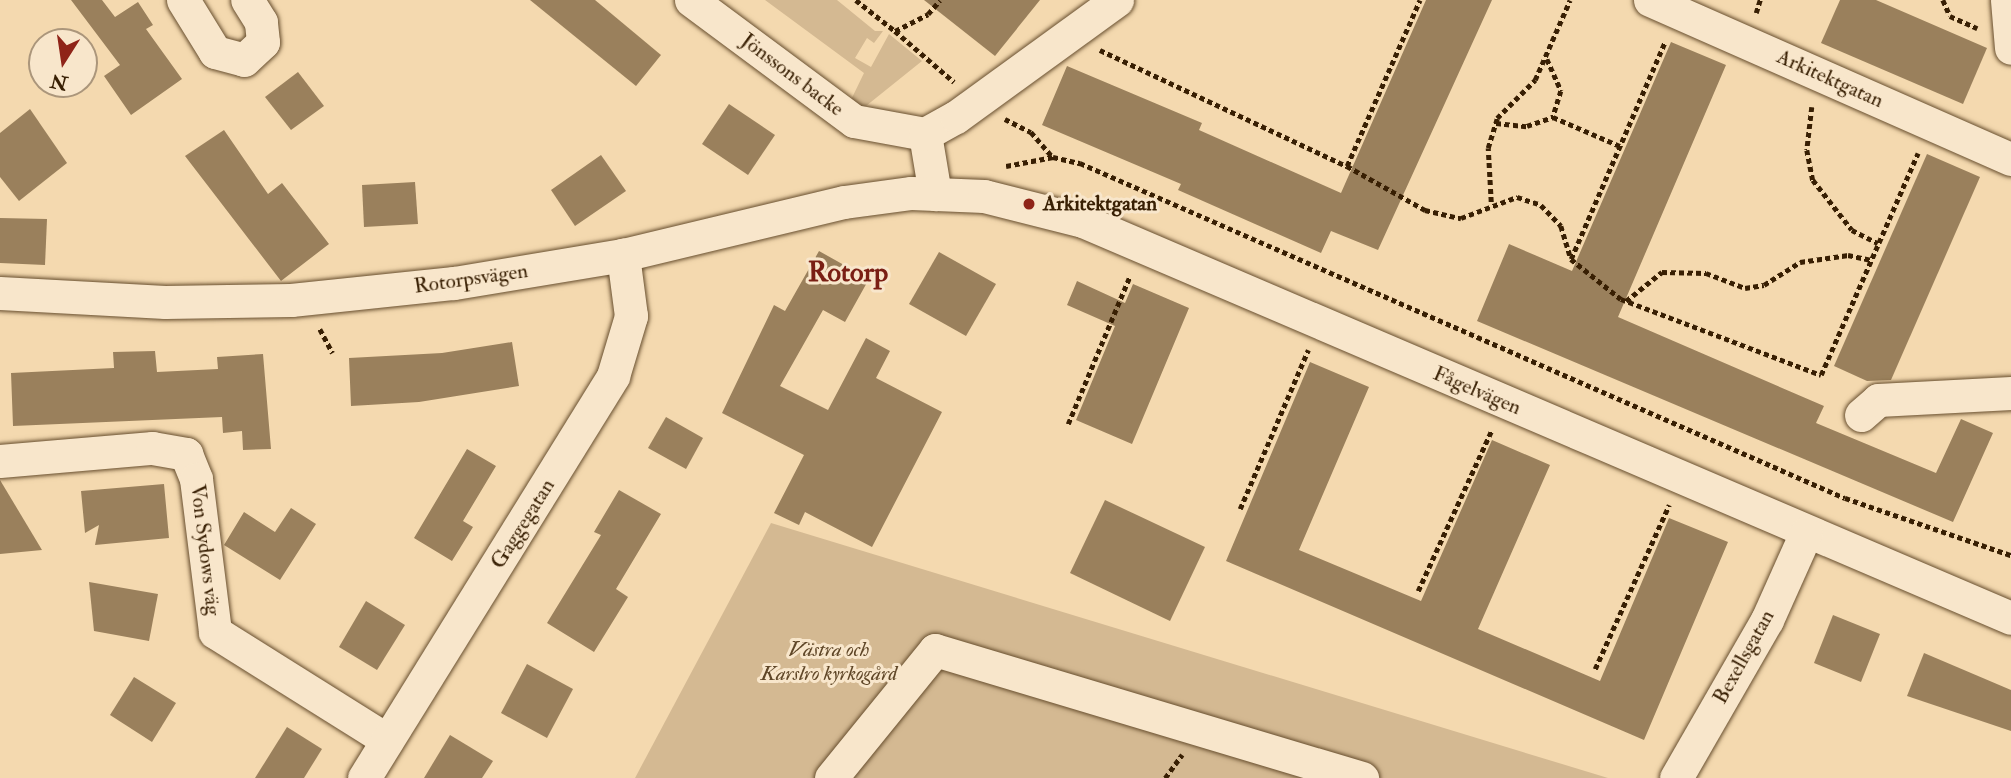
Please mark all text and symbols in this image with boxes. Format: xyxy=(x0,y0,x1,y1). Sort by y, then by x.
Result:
north arrow xyxy=(28,28,98,98)
street label: Jönssons backe xyxy=(736,28,848,122)
street label: Arkitektgatan xyxy=(1773,44,1887,114)
text: N xyxy=(48,68,70,95)
place label: Arkitektgatan xyxy=(1043,191,1157,217)
marker: Arkitektgatan xyxy=(1021,196,1037,212)
district label: Rotorp xyxy=(808,256,888,290)
street label: Rotorpsvägen xyxy=(412,259,530,299)
street label: Fågelvägen xyxy=(1429,361,1525,421)
street label: Gaggegatan xyxy=(486,475,560,573)
street label: Von Sydows väg xyxy=(184,483,226,617)
street label: Bexellsgatan xyxy=(1708,606,1780,708)
park label: Västra och Karslro kyrkogård xyxy=(761,637,897,687)

